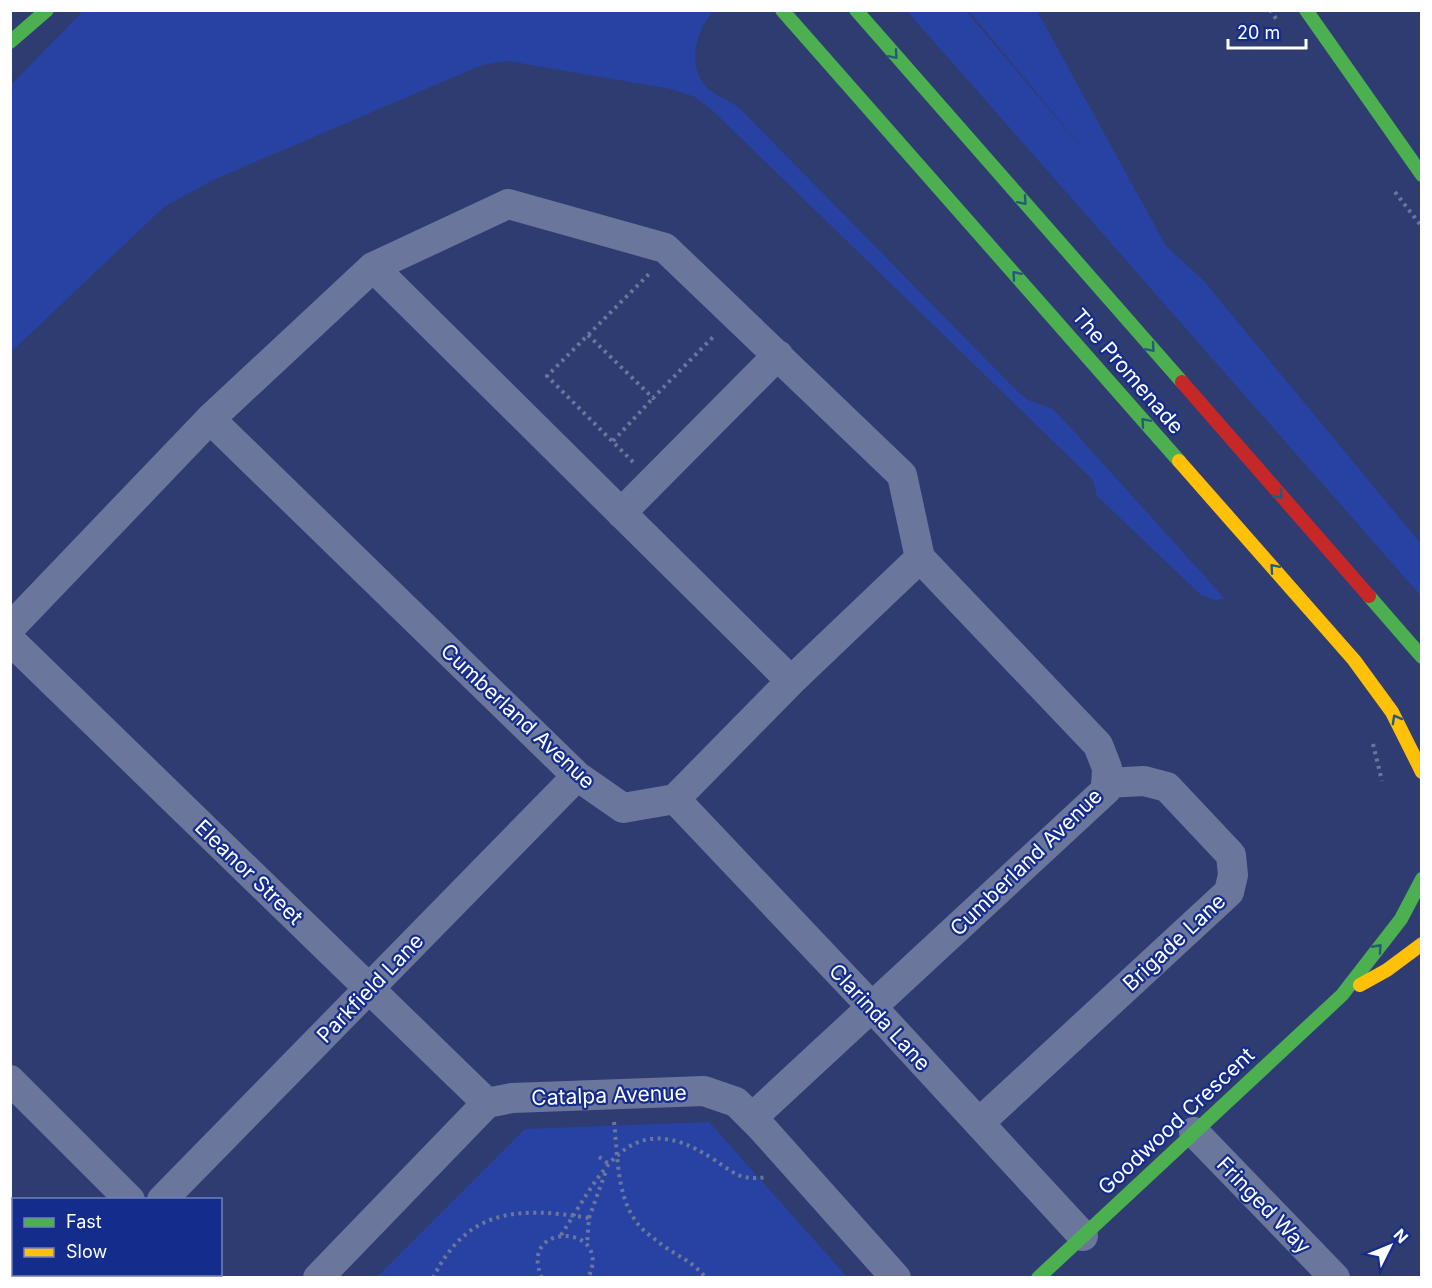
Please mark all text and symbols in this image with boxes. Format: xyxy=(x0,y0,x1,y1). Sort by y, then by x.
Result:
scale bar xyxy=(1228,12,1306,50)
text: 20 m xyxy=(1237,22,1280,43)
one-way arrow xyxy=(887,48,898,58)
one-way arrow xyxy=(1016,194,1027,205)
one-way arrow xyxy=(1012,272,1023,282)
street label: The Promenade xyxy=(1067,303,1189,439)
one-way arrow xyxy=(1144,341,1155,352)
one-way arrow xyxy=(1141,418,1152,429)
one-way arrow xyxy=(1272,488,1283,499)
one-way arrow xyxy=(1270,564,1281,575)
street label: Cumberland Avenue xyxy=(436,638,600,794)
one-way arrow xyxy=(1392,715,1403,725)
street label: Cumberland Avenue xyxy=(945,783,1107,941)
street label: Eleanor Street xyxy=(190,814,308,930)
street label: Brigade Lane xyxy=(1118,888,1230,996)
street label: Parkfield Lane xyxy=(312,928,428,1048)
one-way arrow xyxy=(1371,944,1382,955)
street label: Clarinda Lane xyxy=(824,958,936,1076)
street label: Goodwood Crescent xyxy=(1093,1042,1259,1200)
street label: Catalpa Avenue xyxy=(531,1080,687,1110)
street label: Fringed Way xyxy=(1212,1152,1316,1259)
legend xyxy=(12,1198,222,1276)
text: Fast xyxy=(66,1211,102,1232)
north arrow xyxy=(1360,1216,1420,1276)
text: N xyxy=(1389,1224,1412,1247)
text: Slow xyxy=(66,1241,107,1262)

